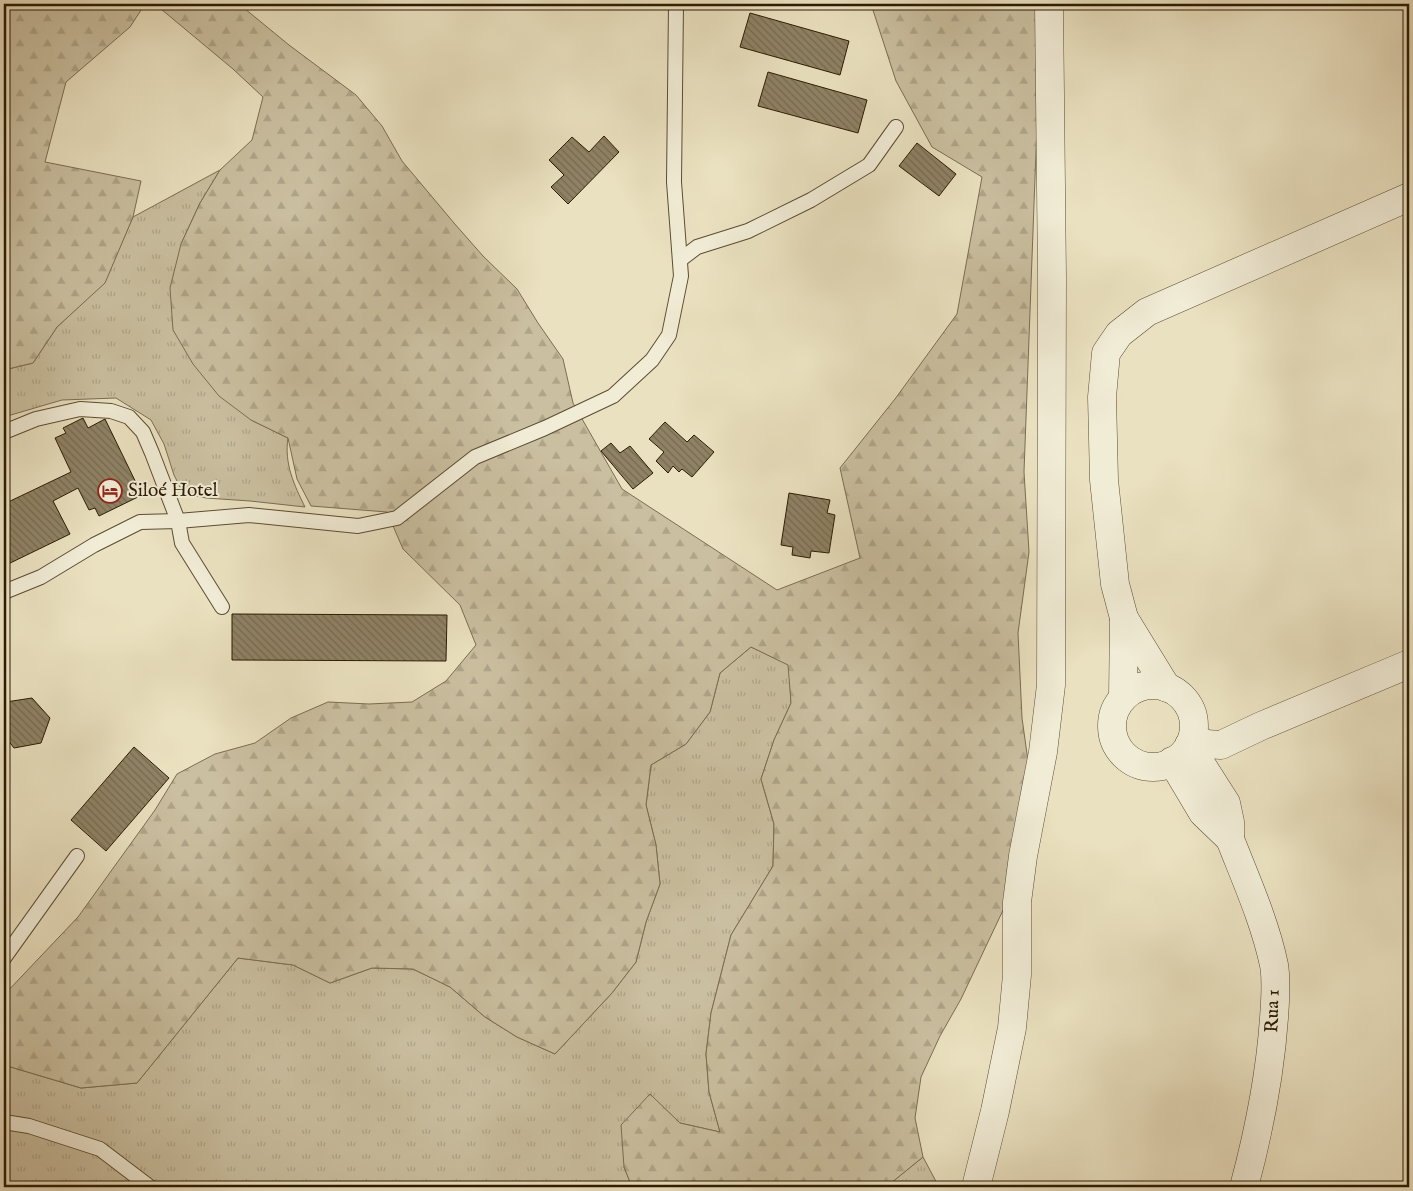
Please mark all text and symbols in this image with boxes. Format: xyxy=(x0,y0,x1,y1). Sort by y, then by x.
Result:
hotel icon: Siloé Hotel xyxy=(97,478,123,504)
place label: Siloé Hotel xyxy=(128,479,219,503)
street label: Rua 1 xyxy=(1260,989,1286,1033)

